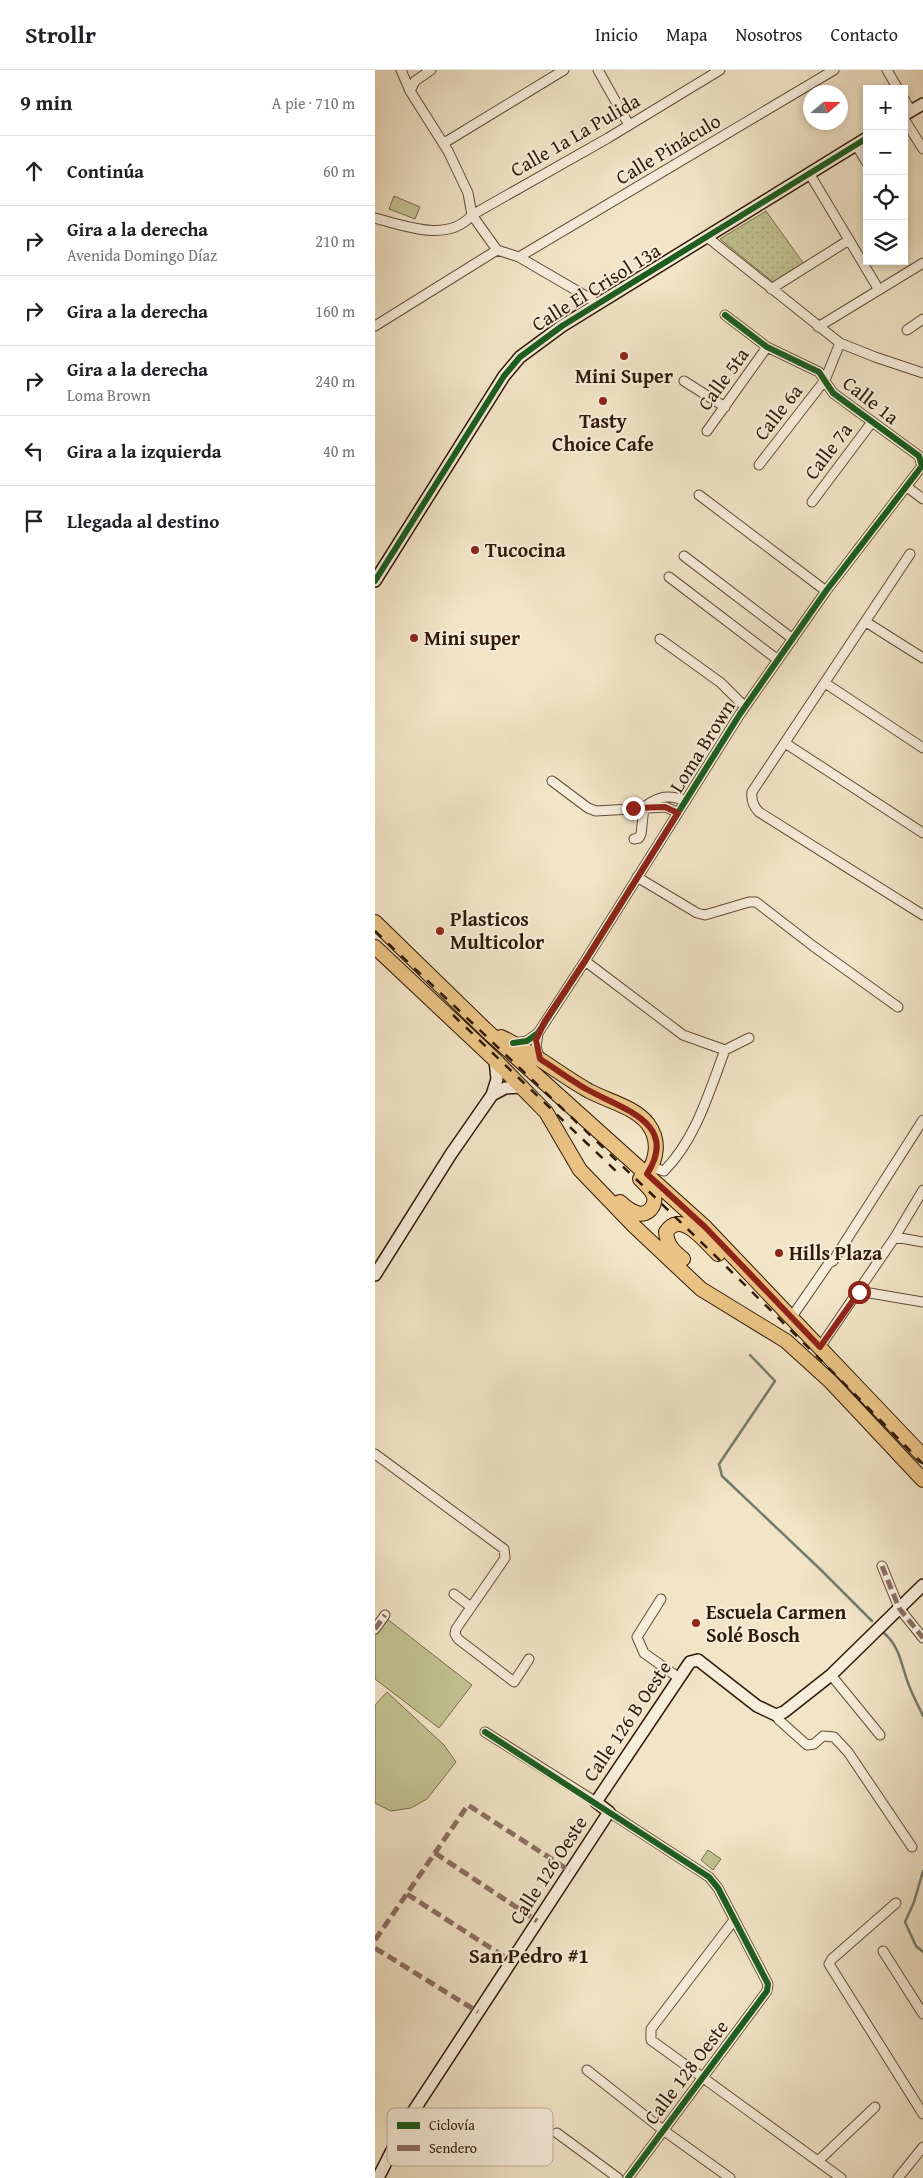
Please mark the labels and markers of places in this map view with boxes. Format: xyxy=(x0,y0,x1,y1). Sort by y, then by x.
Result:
marker: Mini Super xyxy=(618,350,630,362)
place label: Mini Super xyxy=(575,361,673,390)
marker: Tasty Choice Cafe xyxy=(597,395,609,407)
place label: Tasty Choice Cafe xyxy=(552,406,654,458)
place label: Tucocina xyxy=(485,535,566,564)
marker: Tucocina xyxy=(469,544,481,556)
place label: Mini super xyxy=(424,623,520,652)
marker: Mini super xyxy=(408,632,420,644)
place label: Plasticos Multicolor xyxy=(450,904,545,956)
marker: Plasticos Multicolor xyxy=(434,925,446,937)
place label: Hills Plaza xyxy=(789,1238,883,1267)
marker: Hills Plaza xyxy=(773,1247,785,1259)
place label: Escuela Carmen Solé Bosch xyxy=(706,1597,846,1649)
marker: Escuela Carmen Solé Bosch xyxy=(690,1617,702,1629)

